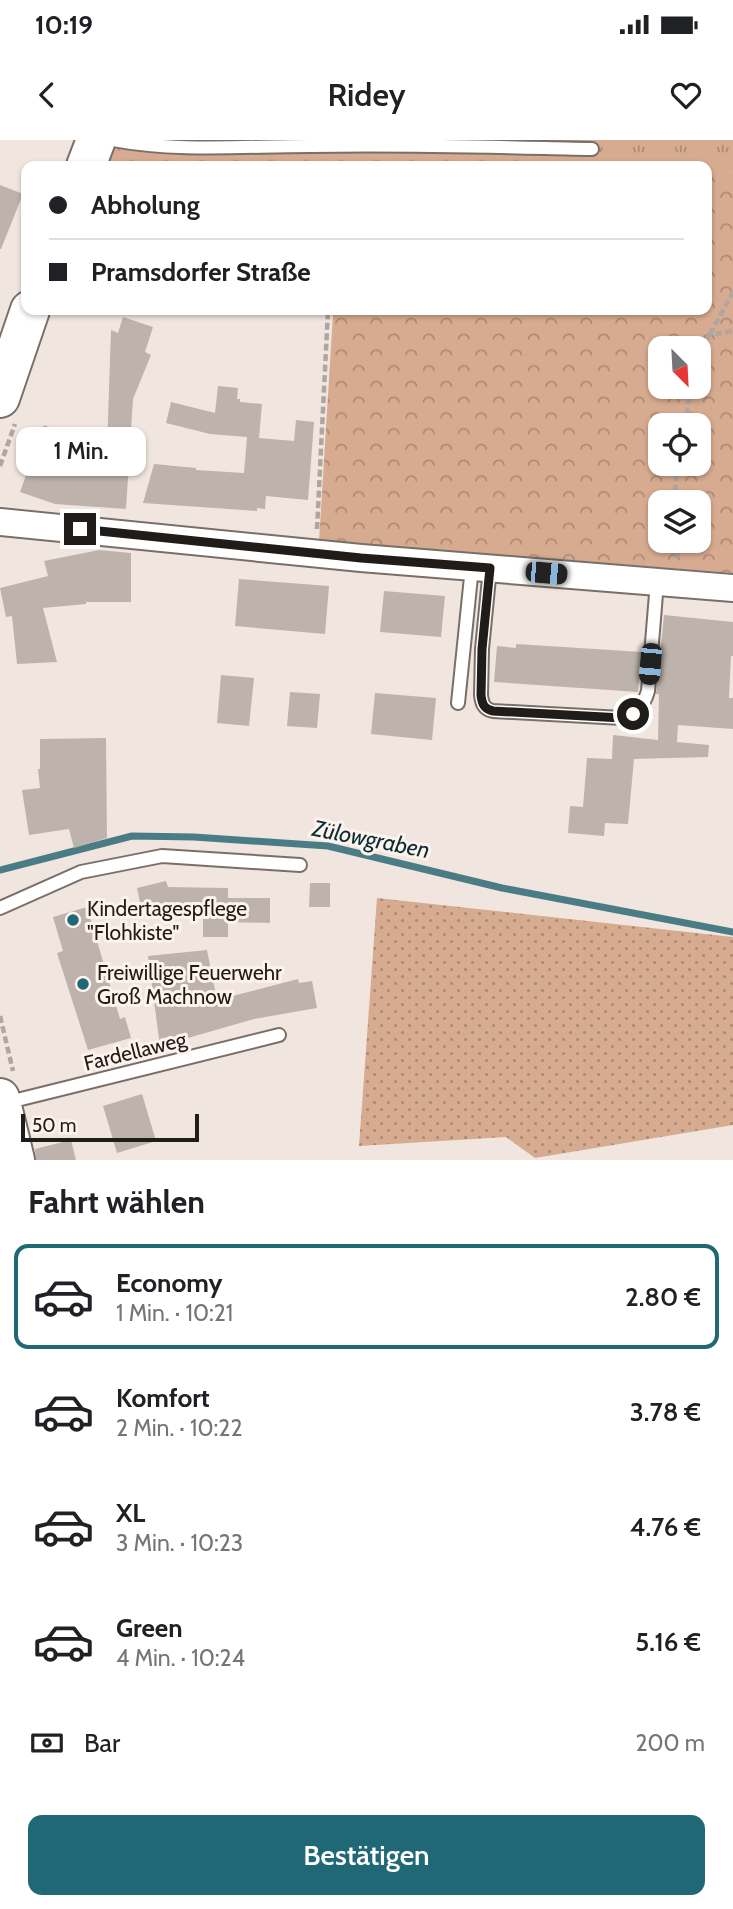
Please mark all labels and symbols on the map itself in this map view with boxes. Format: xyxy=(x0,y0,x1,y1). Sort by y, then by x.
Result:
north arrow xyxy=(648,336,710,399)
callout: 1 Min. xyxy=(15,428,145,476)
route end xyxy=(64,513,96,545)
car xyxy=(525,561,568,585)
car xyxy=(638,642,663,686)
route start xyxy=(617,698,649,730)
water label: Zülowgraben xyxy=(309,814,432,864)
place label: Kindertagespflege "Flohkiste" xyxy=(87,896,247,945)
marker: Kindertagespflege "Flohkiste" xyxy=(65,912,81,928)
place label: Freiwillige Feuerwehr Groß Machnow xyxy=(97,960,282,1009)
marker: Freiwillige Feuerwehr Groß Machnow xyxy=(75,976,91,992)
street label: Fardellaweg xyxy=(81,1026,189,1076)
scale bar xyxy=(21,1111,200,1143)

